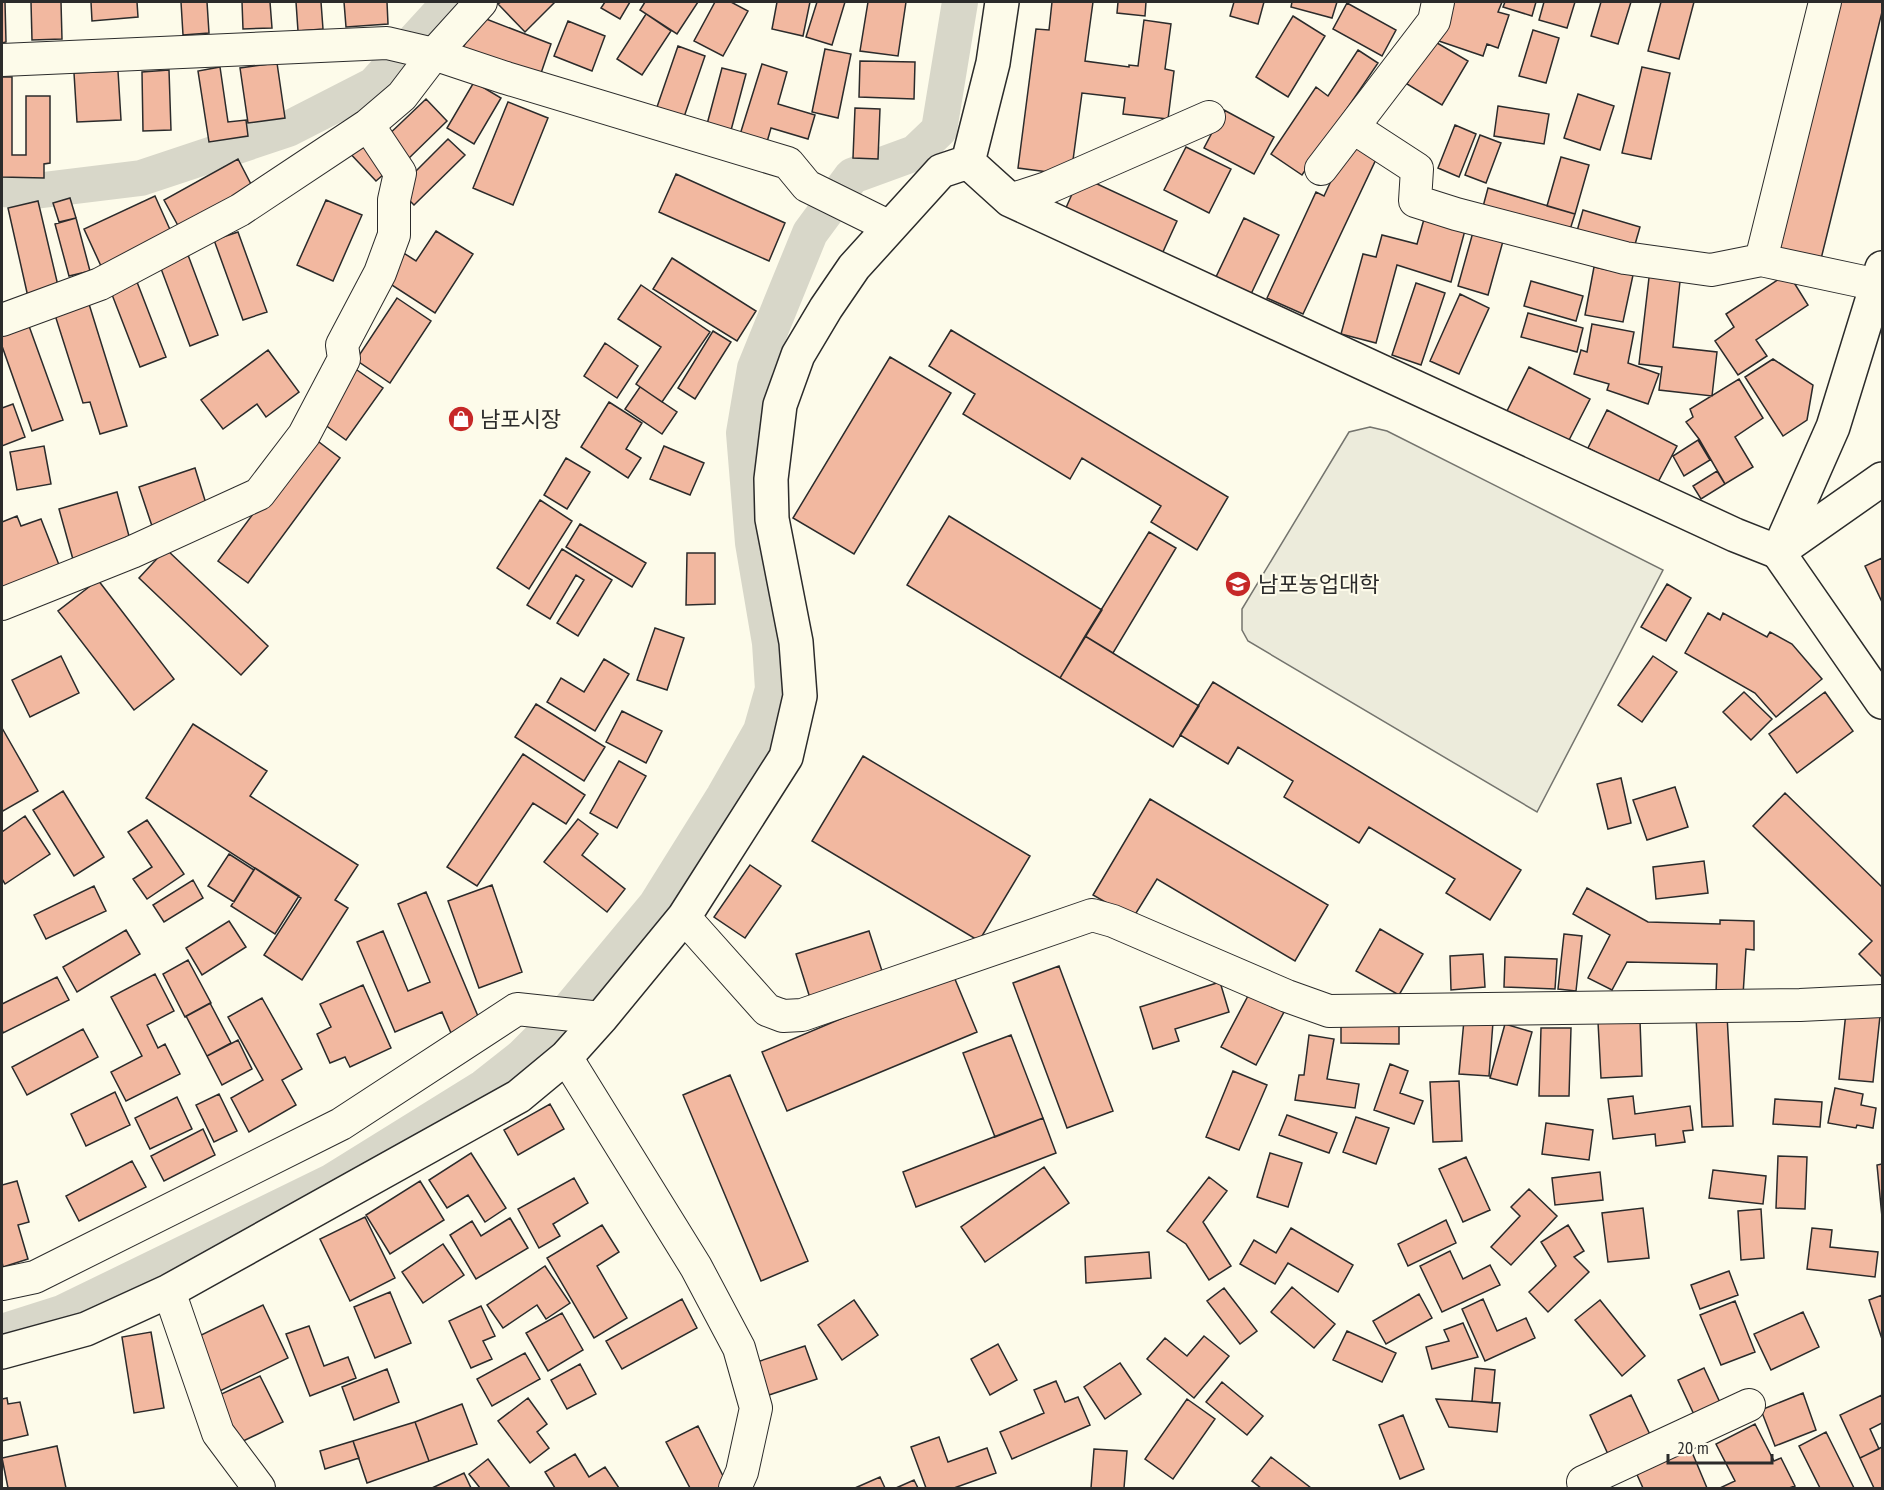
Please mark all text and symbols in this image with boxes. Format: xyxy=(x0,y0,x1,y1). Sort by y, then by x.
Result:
shop icon: 남포시장 xyxy=(446,404,476,434)
place label: 남포시장 xyxy=(480,405,561,433)
school or university icon: 남포농업대학 xyxy=(1223,569,1253,599)
place label: 남포농업대학 xyxy=(1258,570,1379,598)
scale bar xyxy=(1668,1427,1772,1465)
text: 20 m xyxy=(1677,1436,1709,1459)

